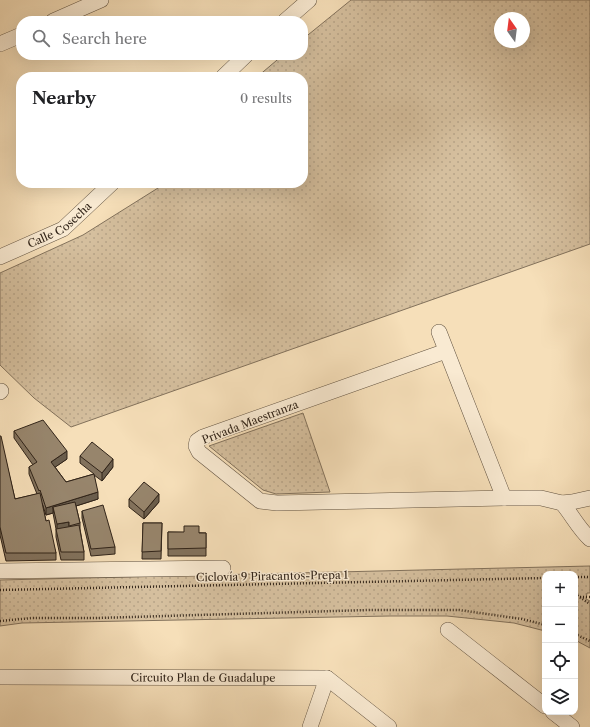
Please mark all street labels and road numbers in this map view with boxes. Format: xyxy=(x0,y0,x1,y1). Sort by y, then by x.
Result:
street label: Calle Cosecha xyxy=(25,199,94,251)
street label: Privada Maestranza xyxy=(200,397,300,447)
street label: Ciclovía 9 Piracantos-Prepa 1 xyxy=(196,568,349,584)
street label: Circuito Plan de Guadalupe xyxy=(131,670,275,685)

